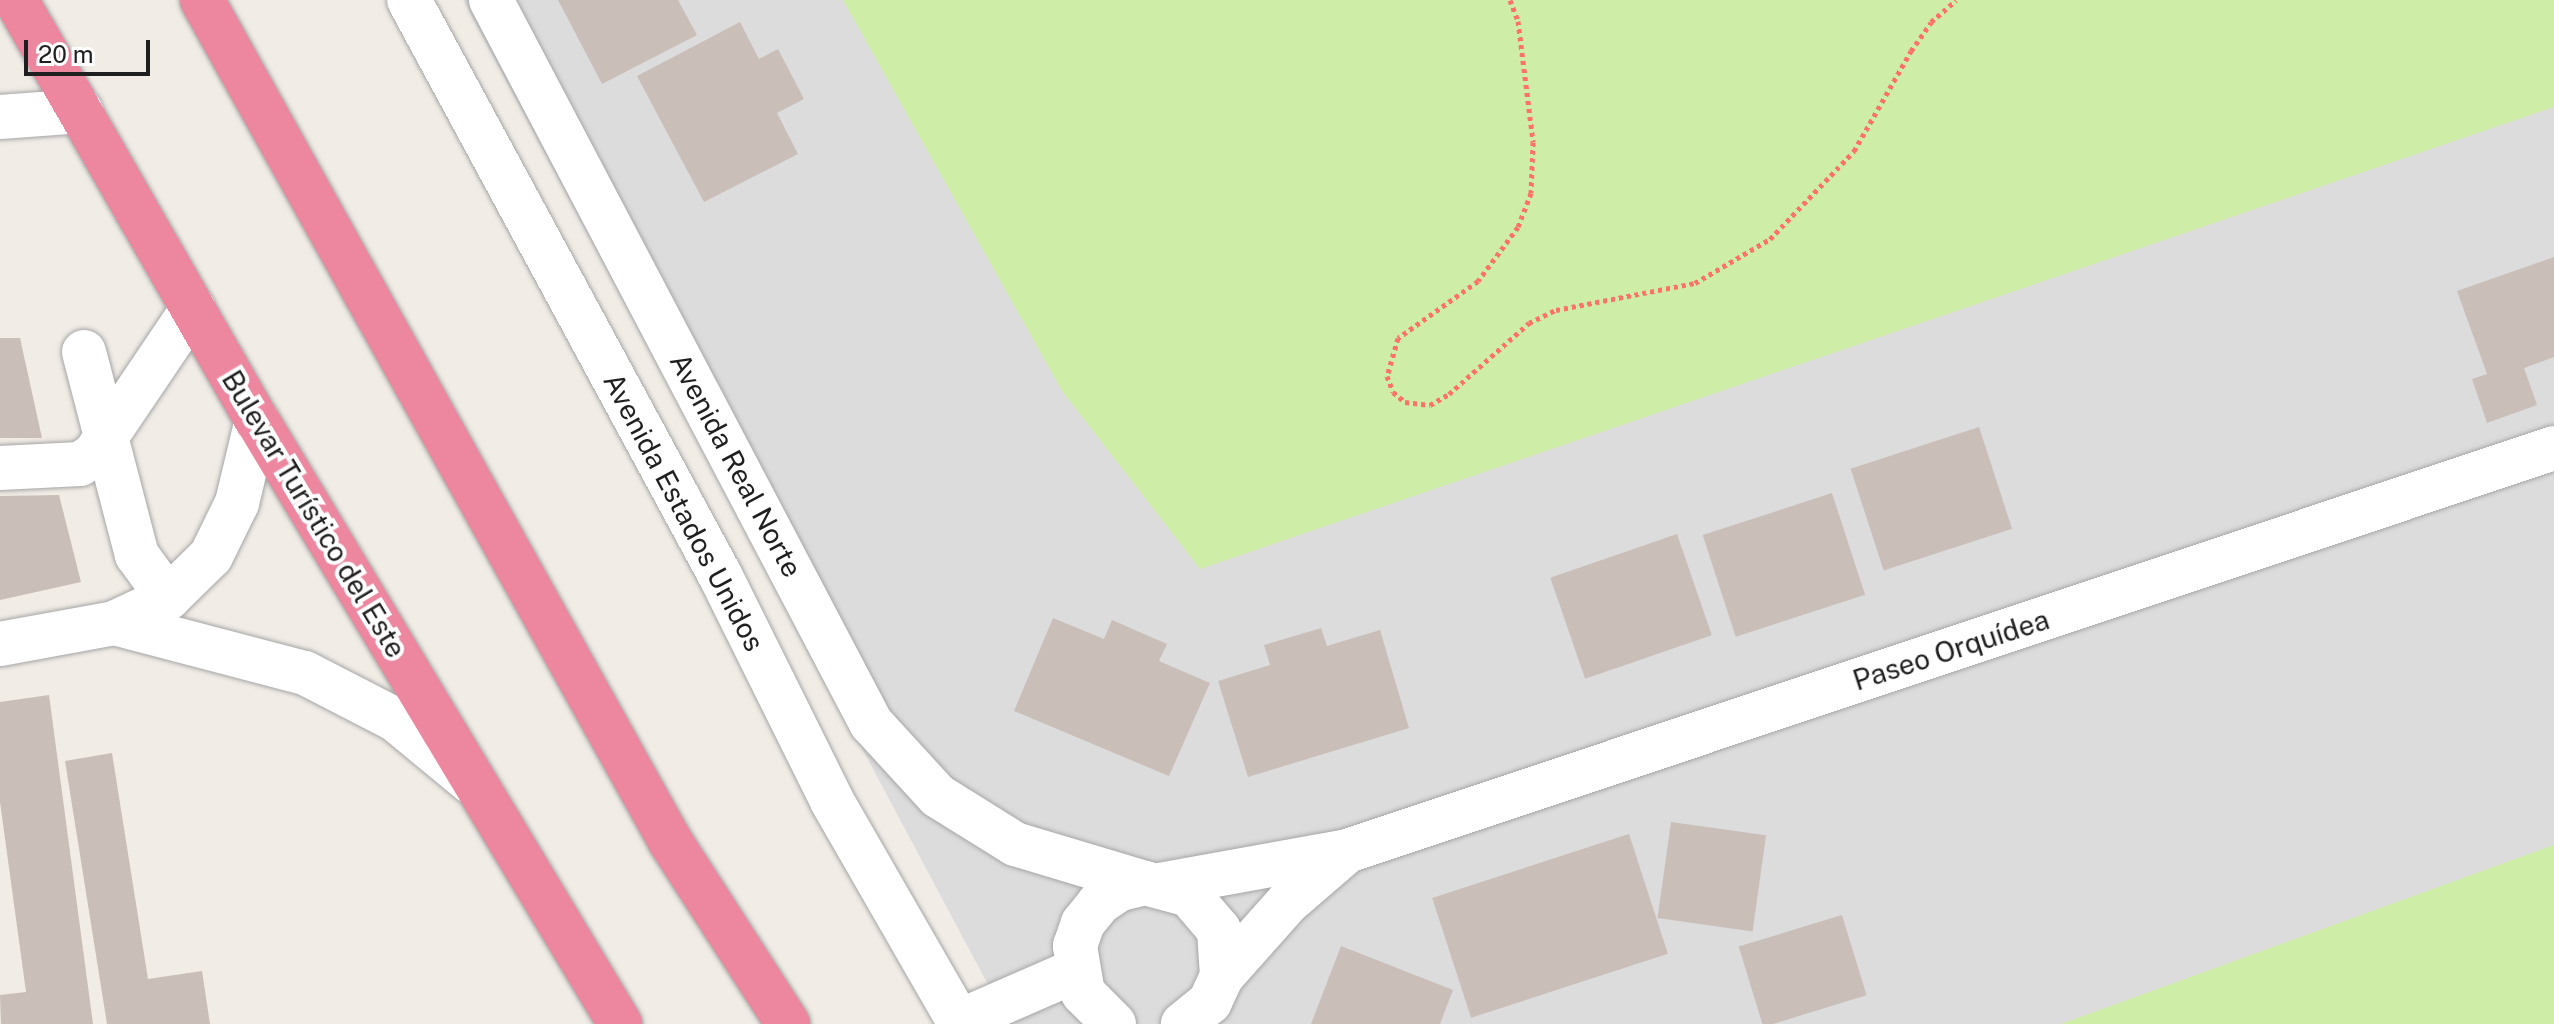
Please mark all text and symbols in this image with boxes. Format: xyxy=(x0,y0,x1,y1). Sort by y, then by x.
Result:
scale bar xyxy=(28,24,154,74)
text: 20 m xyxy=(38,40,94,68)
street label: Avenida Real Norte xyxy=(663,347,809,583)
street label: Bulevar Turístico del Este xyxy=(215,364,413,664)
street label: Avenida Estados Unidos xyxy=(596,367,772,657)
street label: Paseo Orquídea xyxy=(1849,602,2053,698)

